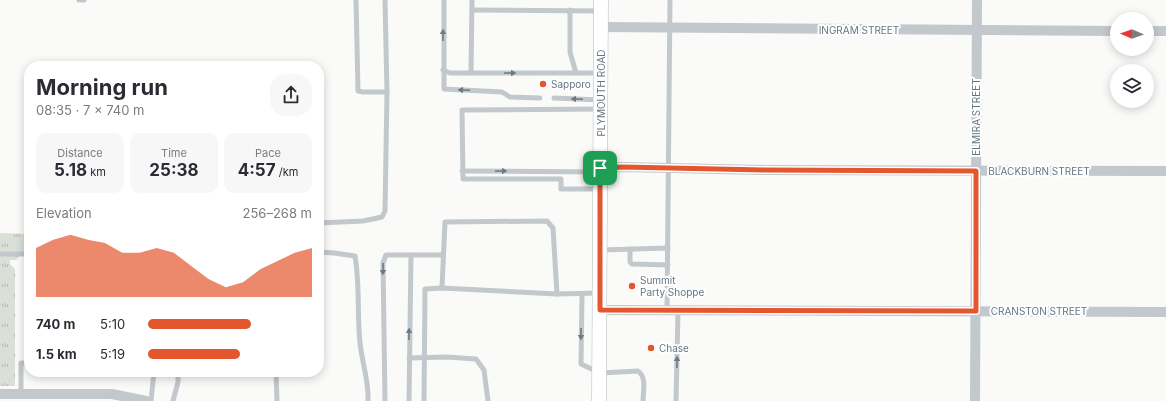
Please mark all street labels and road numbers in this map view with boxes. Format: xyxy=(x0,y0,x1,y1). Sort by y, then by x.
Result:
street label: INGRAM STREET xyxy=(819,24,899,36)
street label: PLYMOUTH ROAD xyxy=(595,49,607,137)
street label: ELMIRA STREET xyxy=(970,78,982,156)
street label: BLACKBURN STREET xyxy=(988,165,1090,177)
street label: CRANSTON STREET xyxy=(991,305,1087,317)

